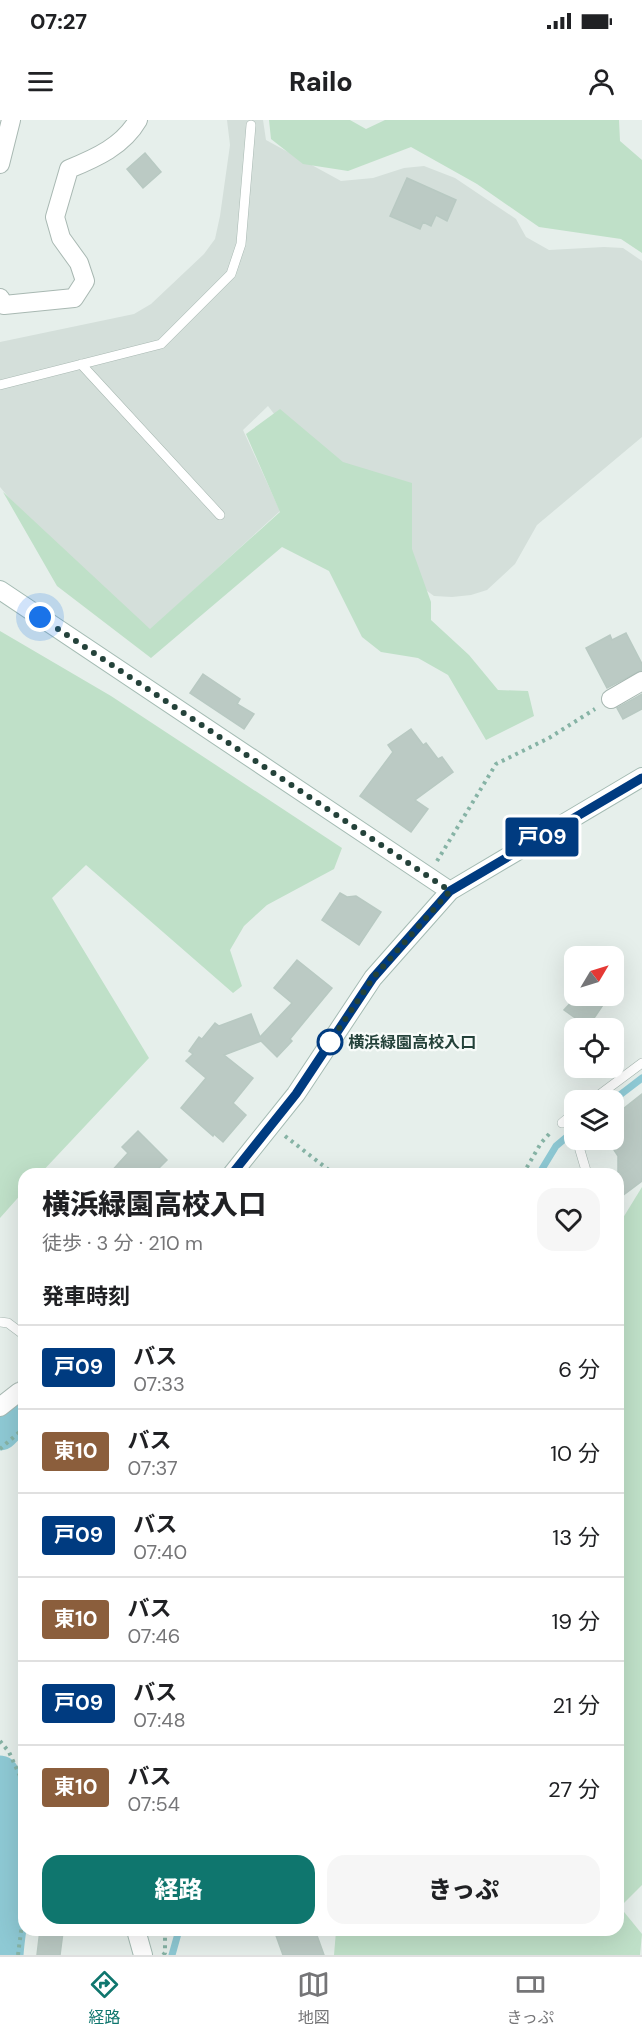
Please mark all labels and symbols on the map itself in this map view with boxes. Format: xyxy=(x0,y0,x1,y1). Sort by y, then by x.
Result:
your location xyxy=(25,602,55,632)
line badge: 戸09 xyxy=(508,818,576,856)
north arrow xyxy=(564,946,624,1006)
marker: 横浜緑園高校入口 xyxy=(317,1029,343,1055)
place label: 横浜緑園高校入口 xyxy=(348,1032,476,1053)

